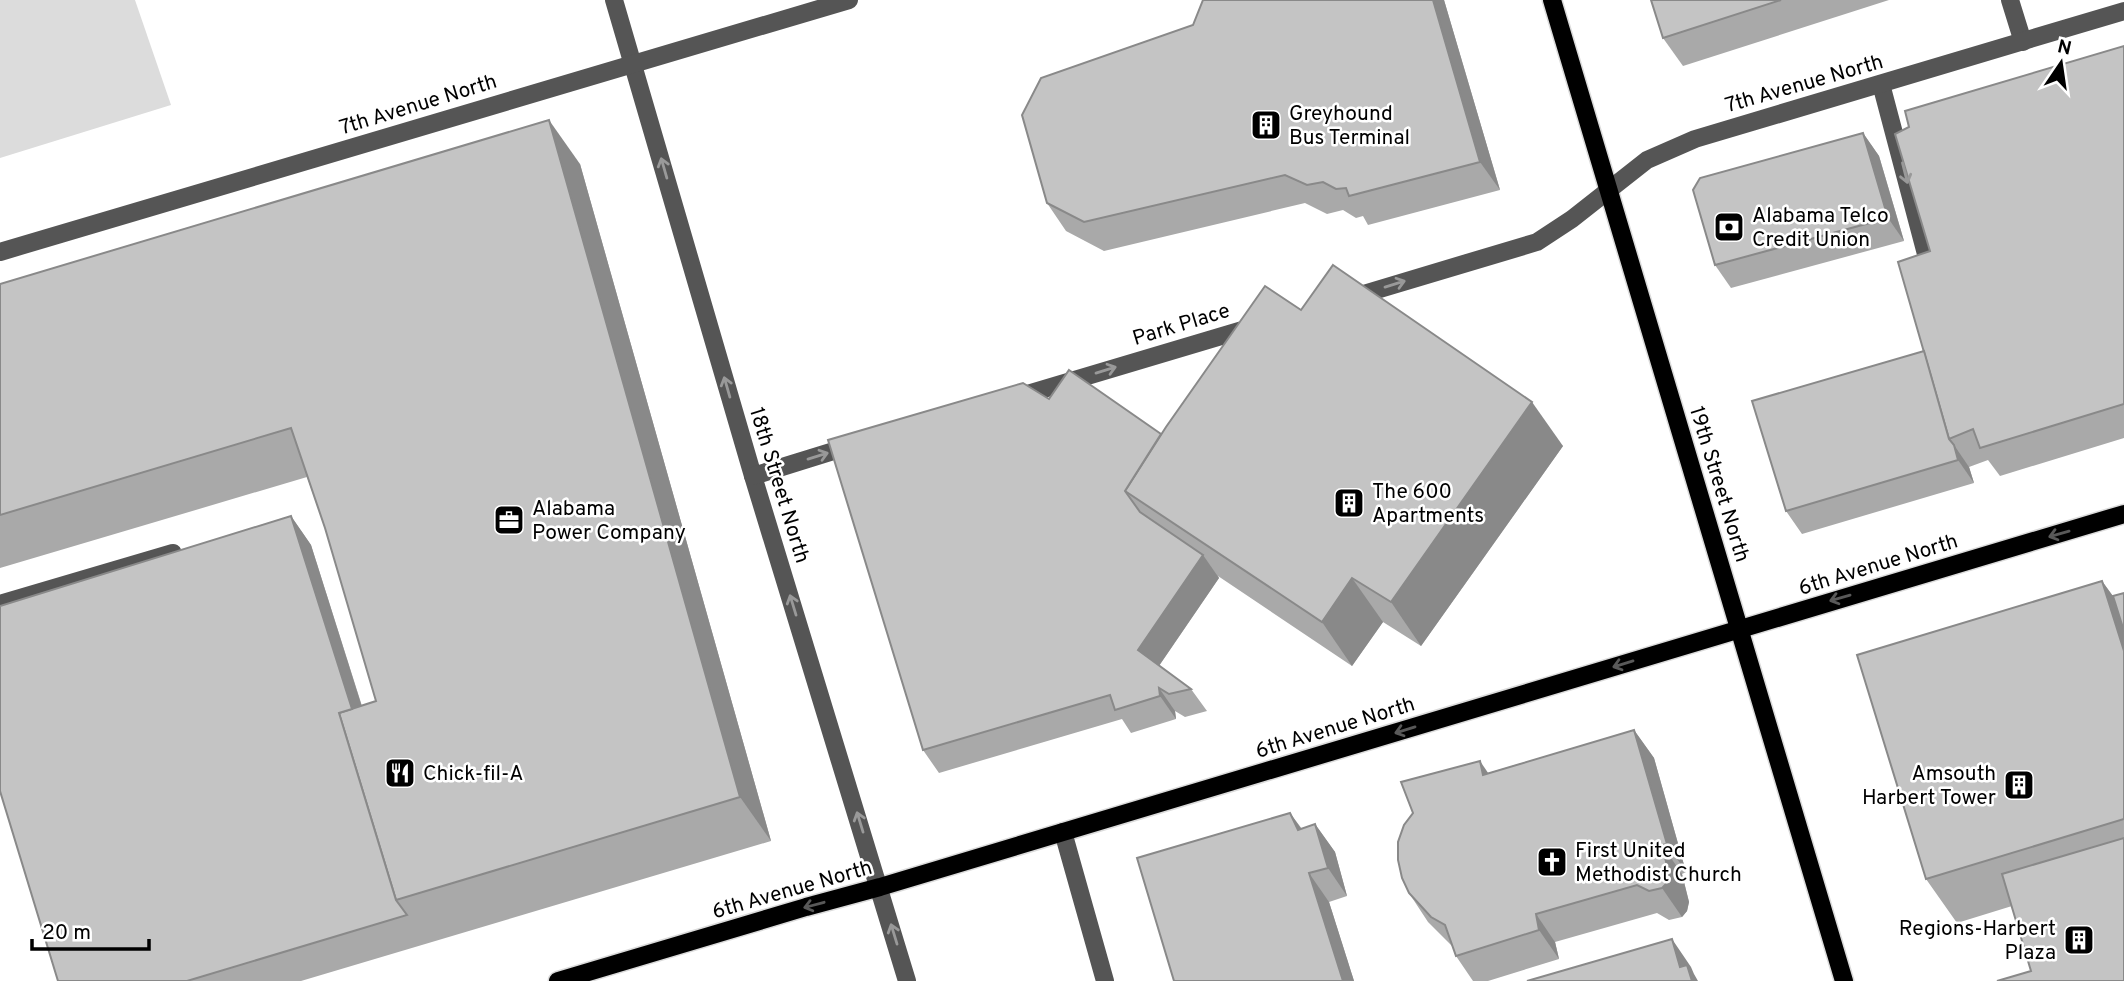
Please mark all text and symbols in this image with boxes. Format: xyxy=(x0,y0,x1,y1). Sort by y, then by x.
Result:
north arrow xyxy=(2026,28,2096,98)
text: N xyxy=(2055,35,2074,62)
street label: 7th Avenue North xyxy=(1722,49,1887,120)
street label: 7th Avenue North xyxy=(336,69,500,142)
place label: Greyhound Bus Terminal xyxy=(1289,101,1410,152)
building icon: Greyhound Bus Terminal xyxy=(1249,108,1283,142)
one-way arrow xyxy=(656,158,669,180)
one-way arrow xyxy=(1899,162,1912,184)
place label: Alabama Telco Credit Union xyxy=(1752,203,1889,254)
bank icon: Alabama Telco Credit Union xyxy=(1712,210,1746,244)
one-way arrow xyxy=(1384,277,1406,290)
street label: Park Place xyxy=(1130,298,1233,353)
one-way arrow xyxy=(1095,363,1117,376)
one-way arrow xyxy=(719,376,732,398)
street label: 19th Street North xyxy=(1682,403,1755,566)
street label: 18th Street North xyxy=(742,404,815,567)
one-way arrow xyxy=(807,449,829,462)
place label: The 600 Apartments xyxy=(1372,479,1484,530)
building icon: The 600 Apartments xyxy=(1332,486,1366,520)
place label: Alabama Power Company xyxy=(532,496,686,547)
office icon: Alabama Power Company xyxy=(492,503,526,537)
street label: 6th Avenue North xyxy=(1795,528,1962,603)
one-way arrow xyxy=(2048,528,2070,541)
one-way arrow xyxy=(1830,593,1852,606)
one-way arrow xyxy=(785,594,798,616)
one-way arrow xyxy=(1612,659,1634,672)
street label: 6th Avenue North xyxy=(1252,691,1419,766)
one-way arrow xyxy=(1394,724,1416,737)
restaurant icon: Chick-fil-A xyxy=(383,756,417,790)
place label: Chick-fil-A xyxy=(423,761,523,788)
place label: Amsouth Harbert Tower xyxy=(1862,761,1996,812)
building icon: Amsouth Harbert Tower xyxy=(2002,768,2036,802)
one-way arrow xyxy=(852,811,865,833)
place label: First United Methodist Church xyxy=(1575,838,1742,889)
church icon: First United Methodist Church xyxy=(1535,845,1569,879)
street label: 6th Avenue North xyxy=(709,855,876,926)
one-way arrow xyxy=(803,899,826,912)
scale bar xyxy=(32,908,149,952)
place label: Regions-Harbert Plaza xyxy=(1899,916,2056,967)
text: 20 m xyxy=(42,920,91,947)
one-way arrow xyxy=(886,923,899,945)
building icon: Regions-Harbert Plaza xyxy=(2062,923,2096,957)

